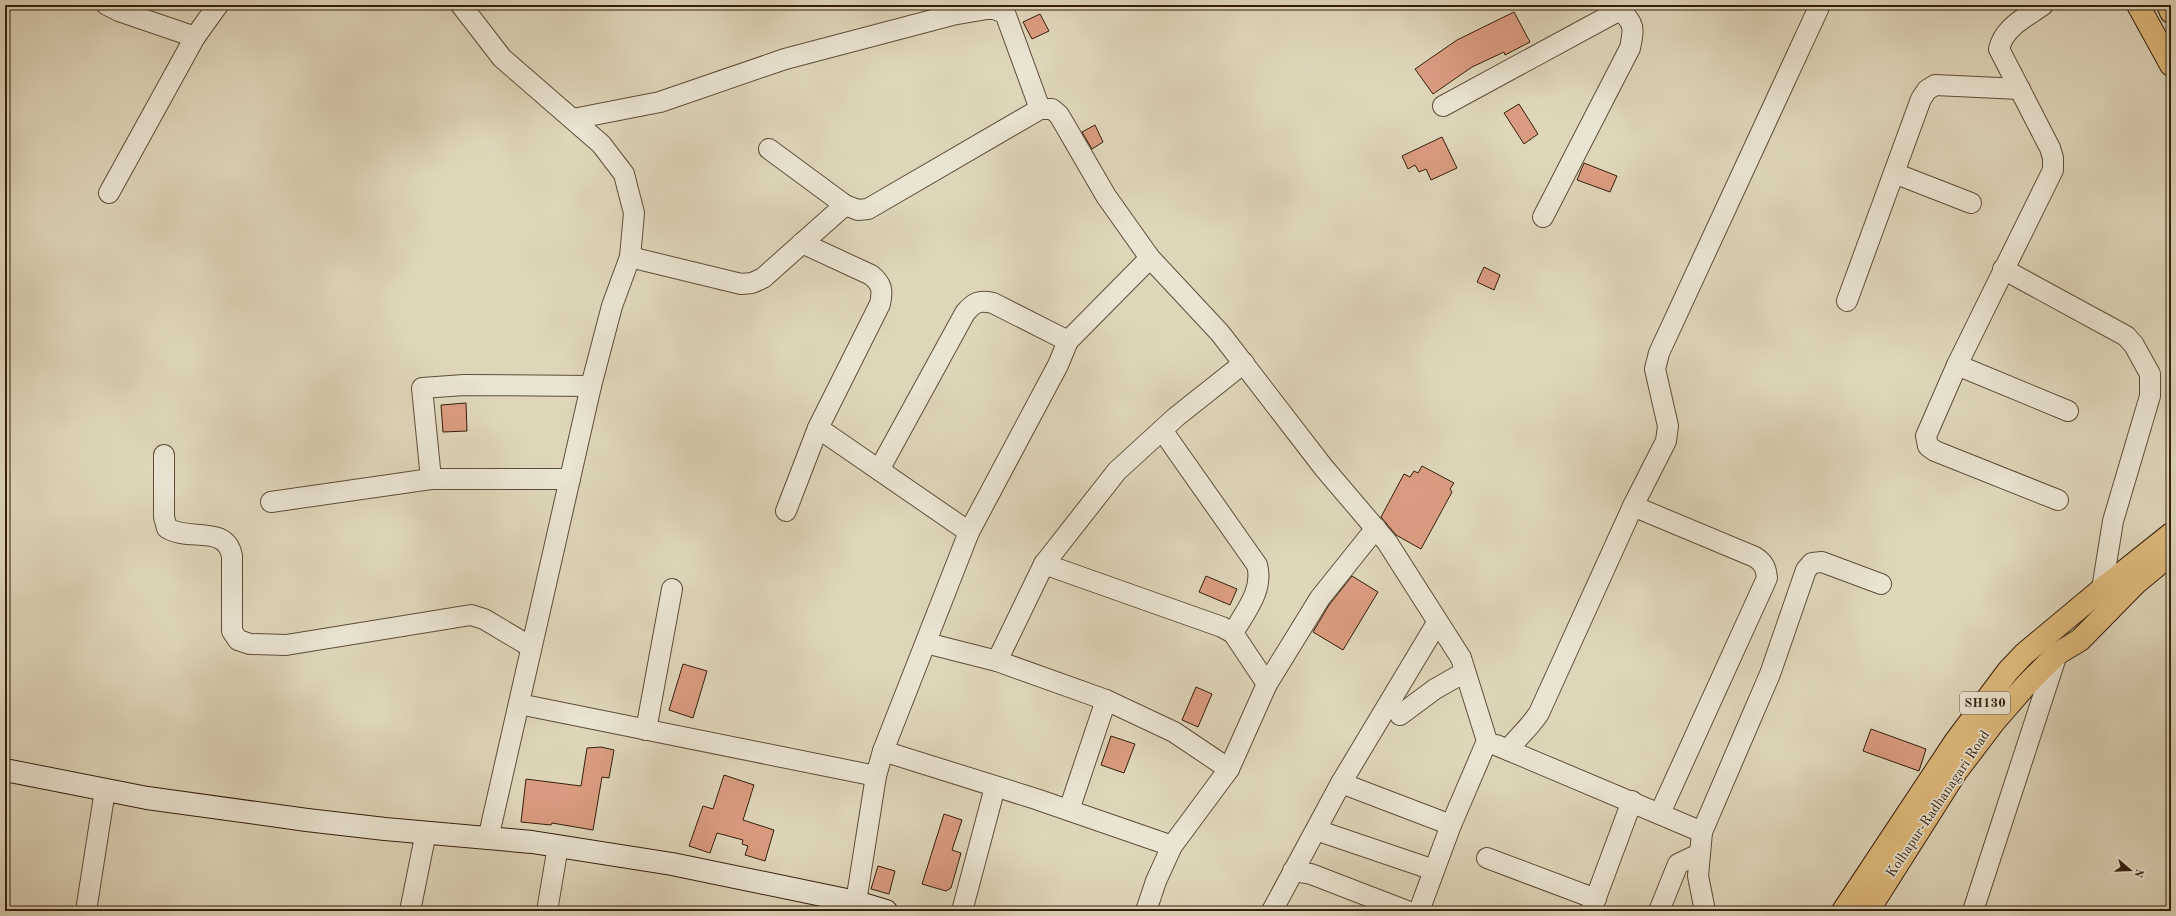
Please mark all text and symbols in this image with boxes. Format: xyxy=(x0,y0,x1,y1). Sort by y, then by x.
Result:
road number: SH130 xyxy=(1960,692,2010,714)
street label: Kolhapur-Radhanagari Road xyxy=(1884,728,1992,880)
north arrow xyxy=(2110,850,2150,890)
text: N xyxy=(2131,867,2145,879)

